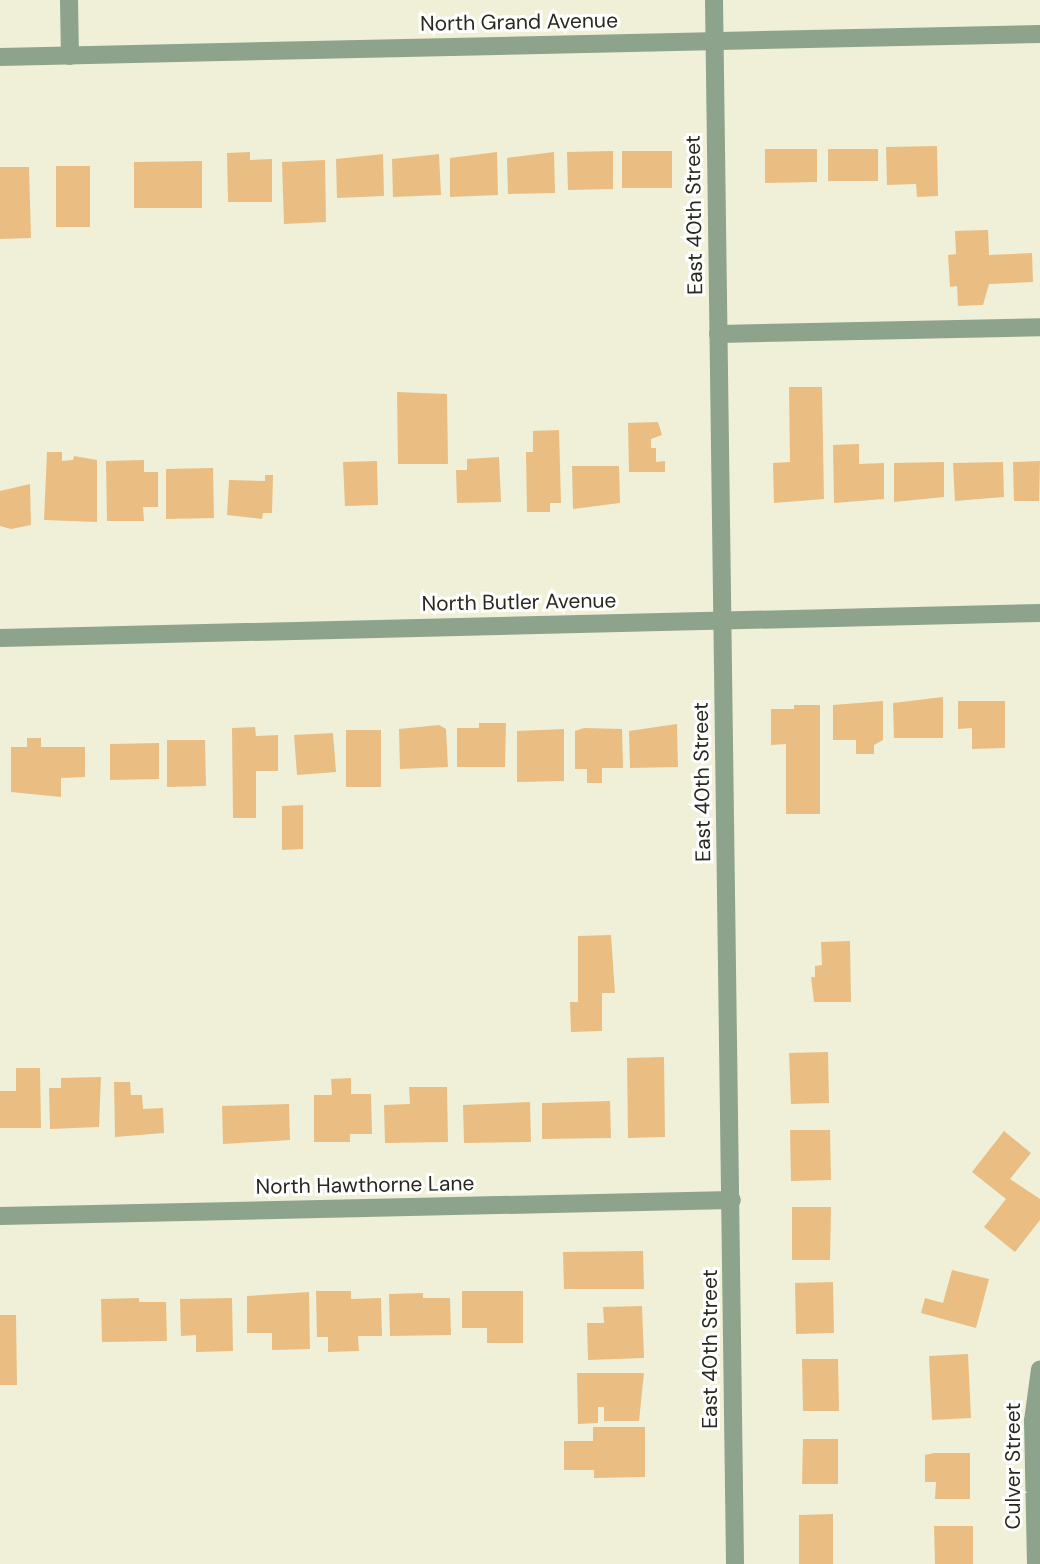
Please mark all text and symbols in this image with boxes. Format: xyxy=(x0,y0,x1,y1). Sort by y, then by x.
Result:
street label: North Grand Avenue xyxy=(420,8,618,36)
street label: East 40th Street xyxy=(680,135,708,295)
street label: North Butler Avenue xyxy=(421,588,617,616)
street label: East 40th Street xyxy=(688,702,716,862)
street label: North Hawthorne Lane xyxy=(255,1170,475,1200)
street label: East 40th Street xyxy=(697,1269,723,1429)
street label: Culver Street xyxy=(1000,1402,1026,1530)

